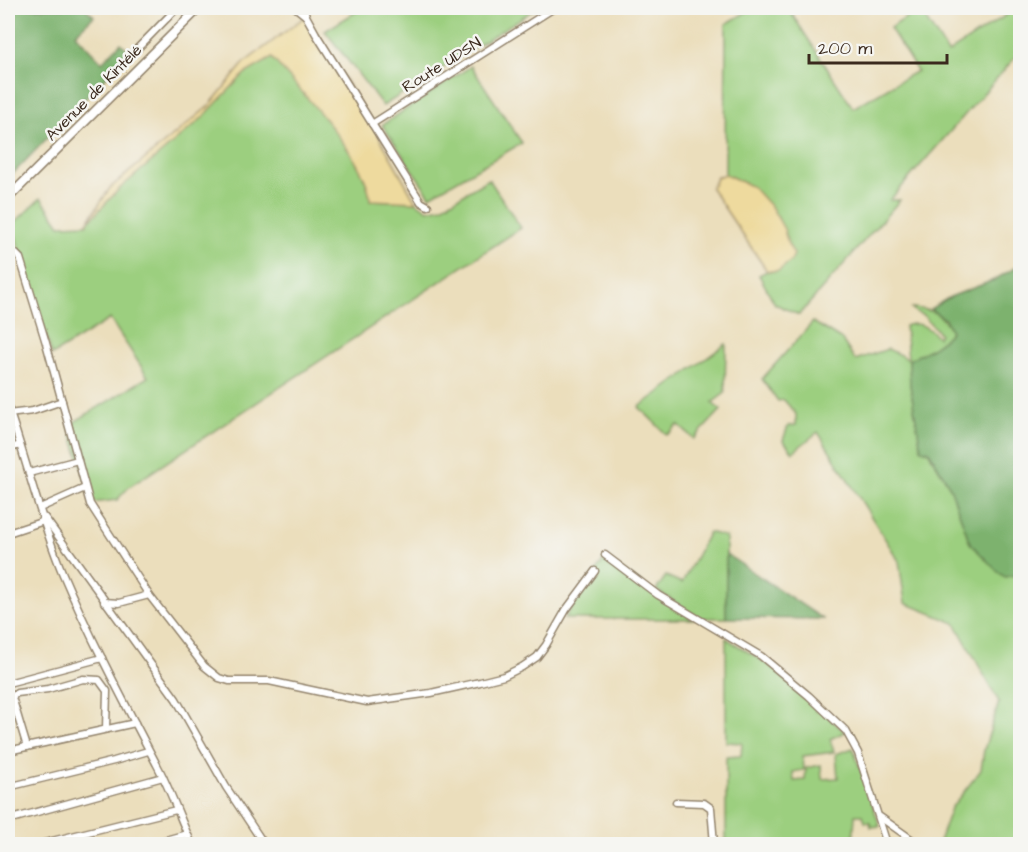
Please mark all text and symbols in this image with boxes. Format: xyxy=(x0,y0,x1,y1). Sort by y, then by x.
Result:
scale bar xyxy=(809,27,947,65)
street label: Route UDSN xyxy=(398,32,485,98)
text: 200 m xyxy=(818,36,872,61)
street label: Avenue de Kintélé xyxy=(41,39,147,146)

